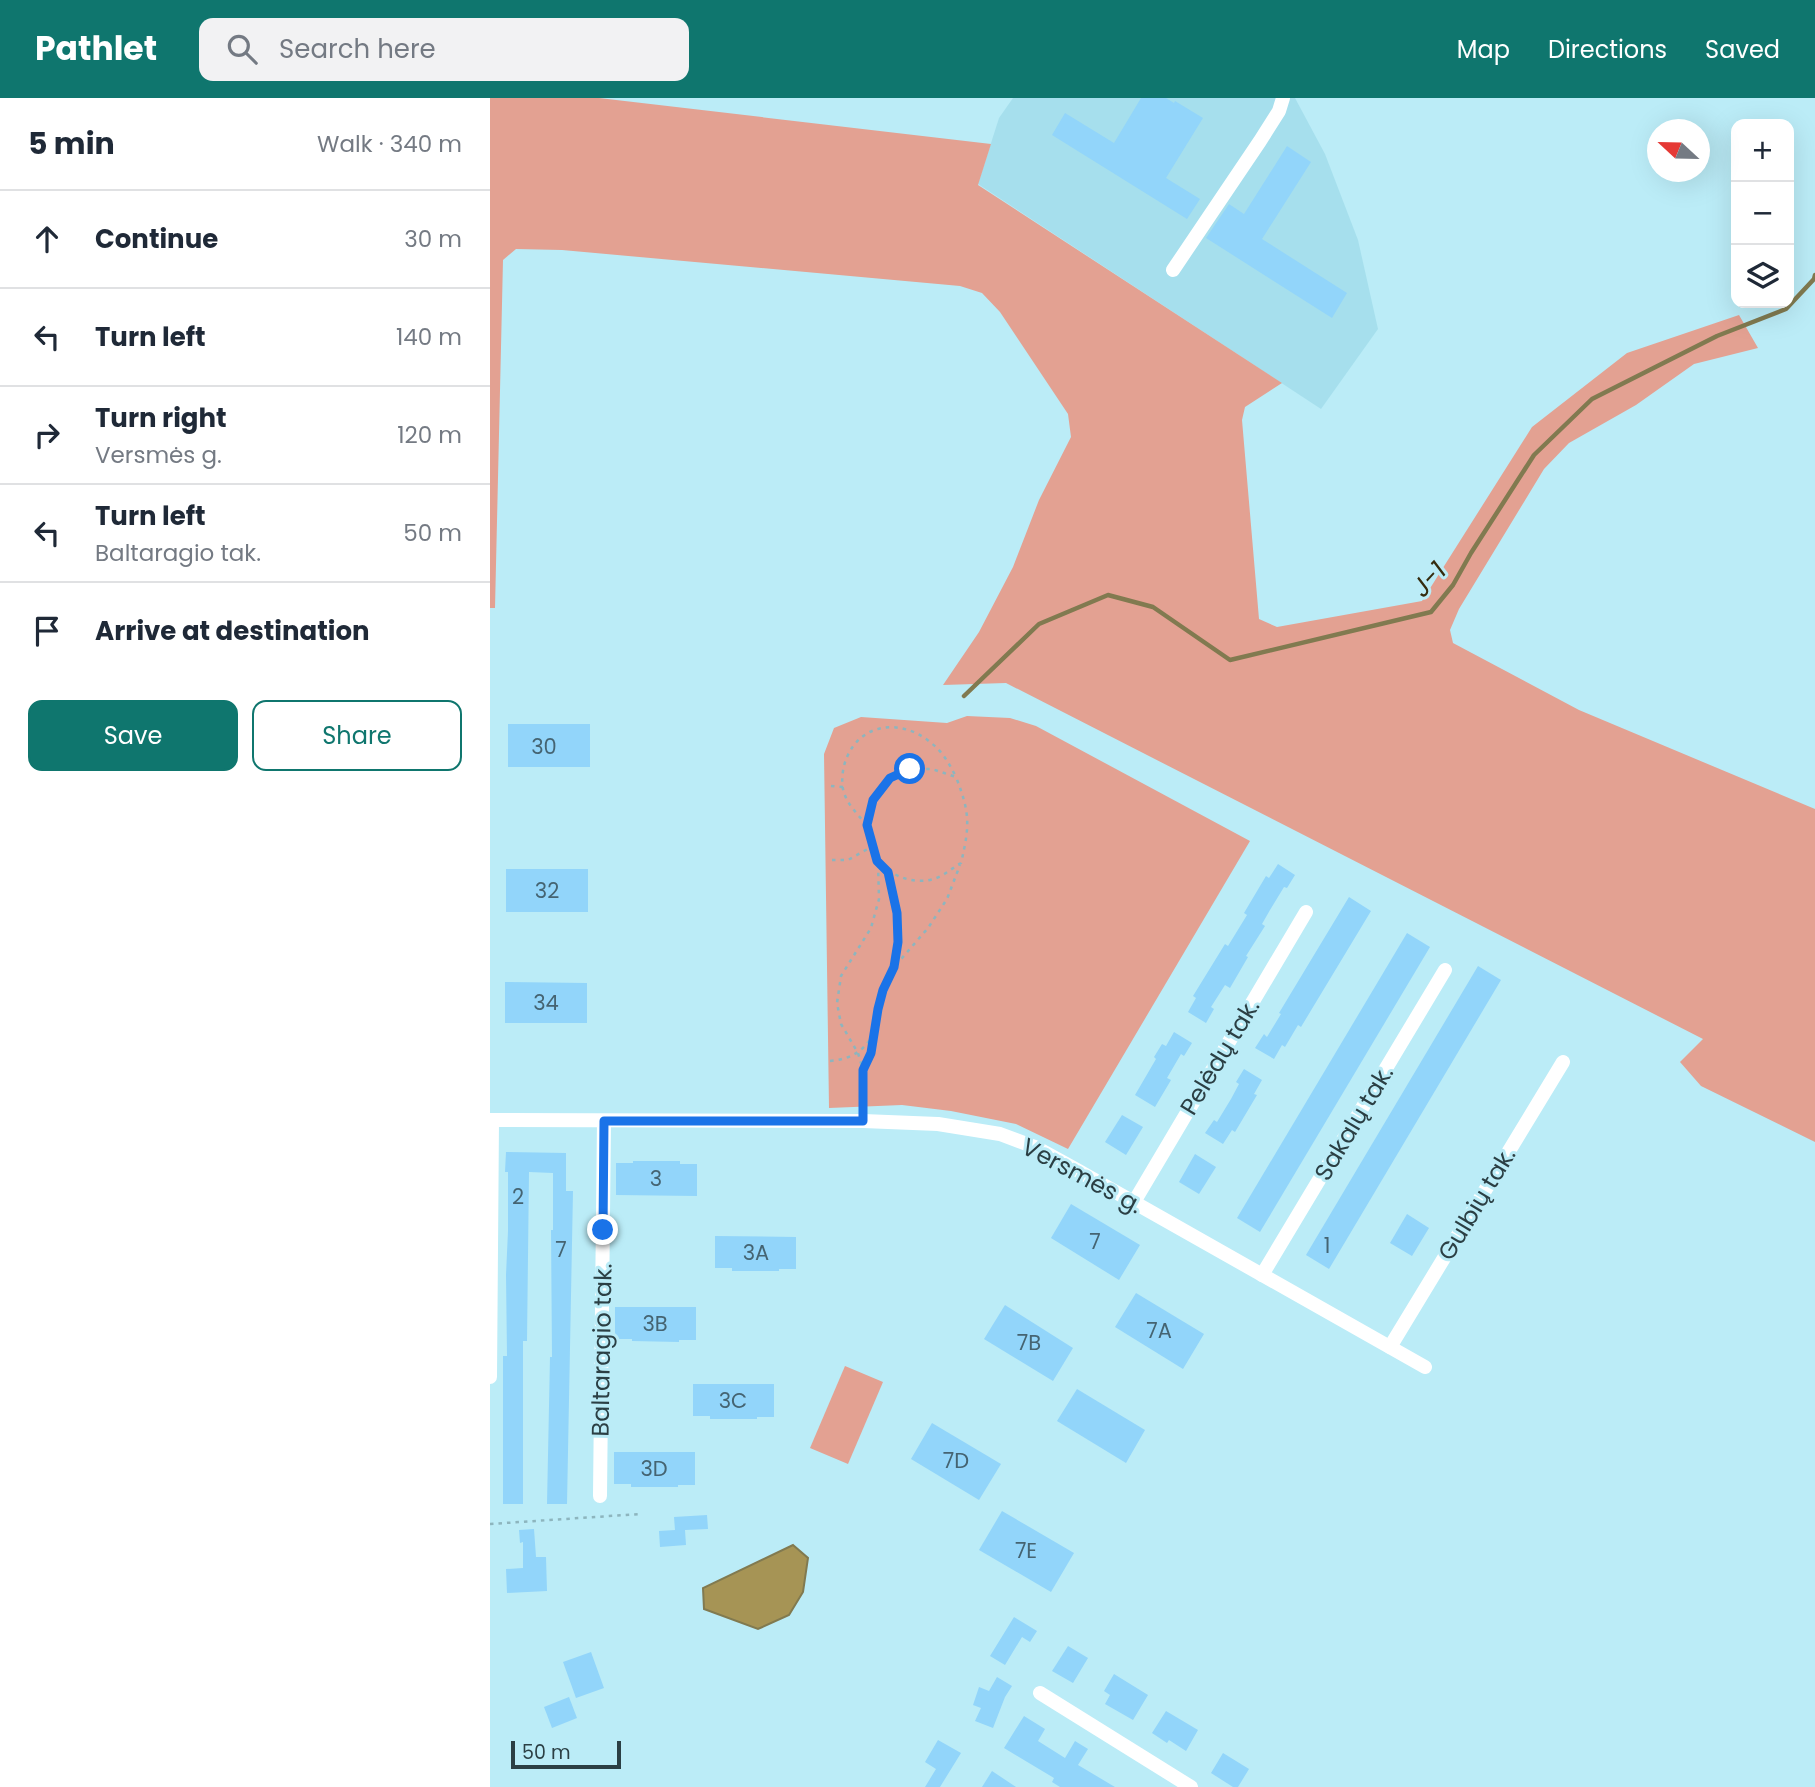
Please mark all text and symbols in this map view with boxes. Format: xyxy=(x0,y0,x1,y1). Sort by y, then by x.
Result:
search box xyxy=(199,18,689,81)
text: Pathlet xyxy=(35,25,157,72)
icon: search xyxy=(223,30,261,68)
text: Search here xyxy=(279,31,436,67)
text: Map xyxy=(1457,33,1510,66)
text: Directions xyxy=(1548,33,1667,66)
text: Saved xyxy=(1705,33,1780,66)
north arrow xyxy=(1647,119,1710,182)
map controls xyxy=(1731,119,1794,308)
button: + xyxy=(1731,119,1794,182)
text: 5 min xyxy=(28,122,115,165)
text: Walk · 340 m xyxy=(317,128,462,160)
button: − xyxy=(1731,182,1794,245)
icon: ahead xyxy=(28,220,66,258)
text: Continue xyxy=(95,221,218,257)
text: 30 m xyxy=(404,223,462,255)
button: layers xyxy=(1731,245,1794,308)
icon: left xyxy=(28,318,66,356)
text: Turn left xyxy=(95,319,206,355)
text: 140 m xyxy=(396,321,462,353)
text: Turn right xyxy=(95,400,227,436)
icon: right xyxy=(28,416,66,454)
text: 120 m xyxy=(397,419,462,451)
text: Versmės g. xyxy=(95,439,222,471)
text: Turn left xyxy=(95,498,206,534)
icon: left xyxy=(28,514,66,552)
text: 50 m xyxy=(403,517,462,549)
text: Baltaragio tak. xyxy=(95,537,261,569)
water label: J-1 xyxy=(1403,553,1455,605)
icon: arrive xyxy=(28,612,66,650)
text: Arrive at destination xyxy=(95,613,370,649)
button: Save xyxy=(28,700,238,771)
button: Share xyxy=(252,700,462,771)
house number: 30 xyxy=(531,732,557,761)
route start xyxy=(894,753,925,784)
house number: 32 xyxy=(535,876,559,905)
house number: 34 xyxy=(533,988,559,1017)
street label: Pelėdų tak. xyxy=(1172,993,1267,1121)
street label: Sakalų tak. xyxy=(1306,1059,1401,1187)
street label: Versmės g. xyxy=(1016,1130,1148,1221)
street label: Gulbių tak. xyxy=(1430,1141,1523,1266)
house number: 3 xyxy=(650,1164,662,1193)
house number: 2 xyxy=(512,1182,524,1211)
route end xyxy=(587,1214,618,1245)
house number: 7 xyxy=(1089,1227,1101,1256)
house number: 1 xyxy=(1324,1231,1330,1260)
house number: 7 xyxy=(555,1235,567,1264)
house number: 3A xyxy=(743,1238,769,1267)
street label: Baltaragio tak. xyxy=(583,1263,620,1437)
house number: 3B xyxy=(642,1309,668,1338)
house number: 7A xyxy=(1146,1316,1172,1345)
house number: 7B xyxy=(1017,1328,1041,1357)
house number: 3C xyxy=(719,1386,747,1415)
house number: 7D xyxy=(943,1446,969,1475)
house number: 3D xyxy=(640,1454,668,1483)
house number: 7E xyxy=(1015,1536,1037,1565)
scale bar xyxy=(511,1738,621,1770)
text: 50 m xyxy=(522,1739,571,1766)

